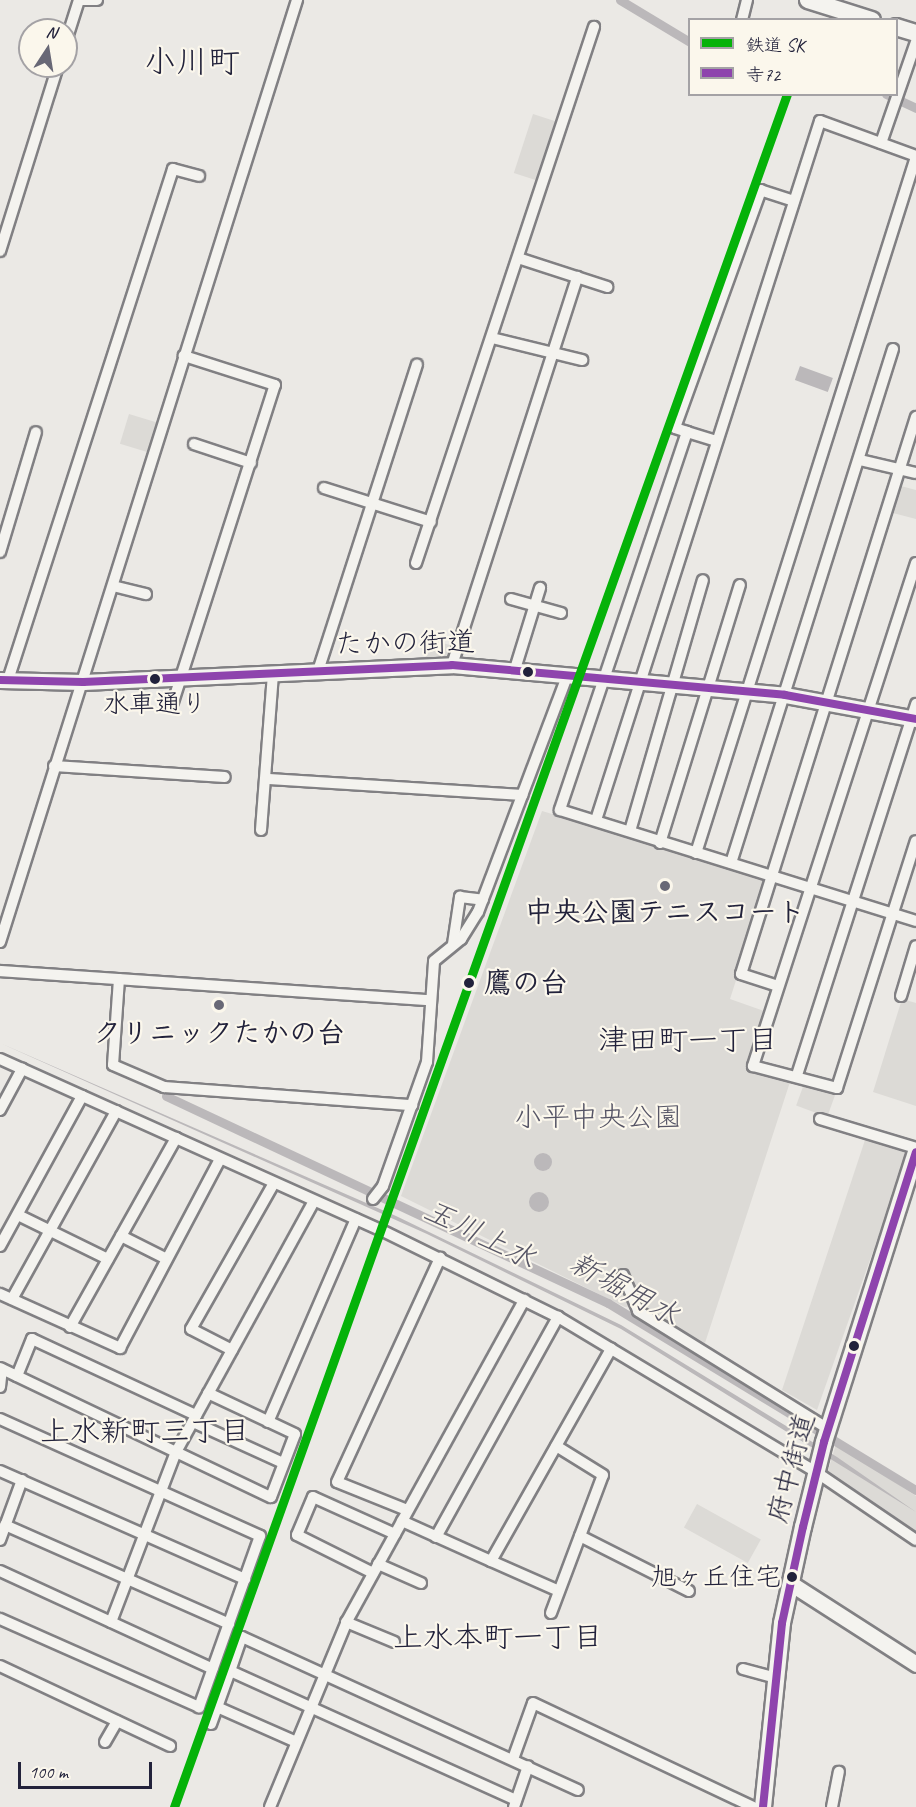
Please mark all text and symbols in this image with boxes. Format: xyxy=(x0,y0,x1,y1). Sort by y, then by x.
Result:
north arrow xyxy=(18,18,78,78)
legend xyxy=(688,18,898,96)
text: N xyxy=(44,22,58,43)
text: 鉄道 SK xyxy=(746,34,804,56)
district label: 小川町 xyxy=(144,43,240,81)
text: 寺72 xyxy=(746,64,780,86)
street label: たかの街道 xyxy=(335,625,475,661)
unlabelled marker xyxy=(522,666,534,678)
marker: 水車通り xyxy=(149,673,161,685)
place label: 水車通り xyxy=(103,688,207,720)
marker: 中央公園テニスコート xyxy=(658,879,672,893)
place label: 中央公園テニスコート xyxy=(525,895,805,929)
place label: 鷹の台 xyxy=(484,966,568,1000)
marker: 鷹の台 xyxy=(459,973,479,993)
marker: クリニックたかの台 xyxy=(210,996,228,1014)
place label: クリニックたかの台 xyxy=(93,1016,345,1050)
district label: 津田町一丁目 xyxy=(598,1022,778,1058)
park label: 小平中央公園 xyxy=(514,1100,682,1134)
water label: 玉川上水 xyxy=(418,1192,542,1276)
water label: 新堀用水 xyxy=(564,1244,686,1334)
unlabelled marker xyxy=(848,1340,860,1352)
street label: 府中街道 xyxy=(760,1410,822,1526)
district label: 上水新町三丁目 xyxy=(40,1413,250,1449)
place label: 旭ヶ丘住宅 xyxy=(651,1561,781,1593)
marker: 旭ヶ丘住宅 xyxy=(786,1571,798,1583)
district label: 上水本町一丁目 xyxy=(393,1619,603,1655)
scale bar xyxy=(21,1750,154,1788)
text: 100 m xyxy=(29,1761,68,1783)

